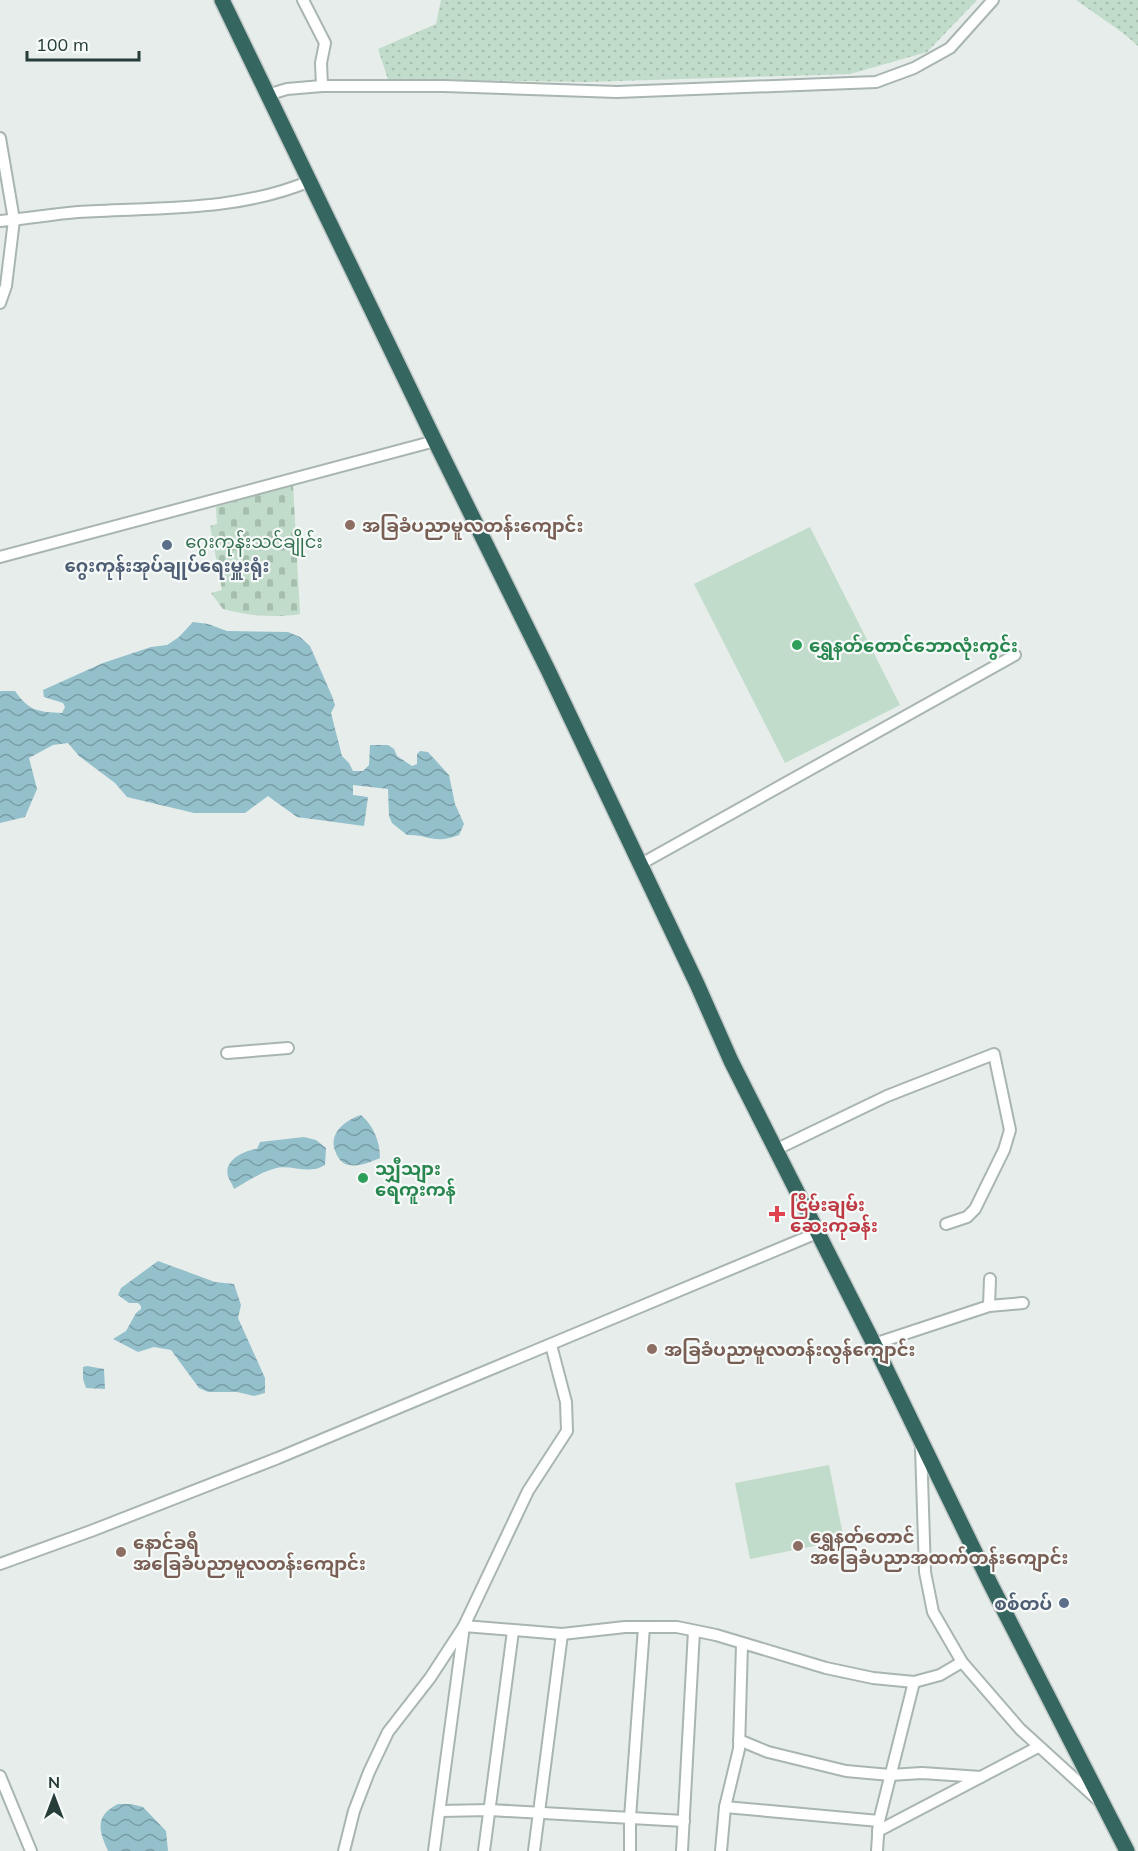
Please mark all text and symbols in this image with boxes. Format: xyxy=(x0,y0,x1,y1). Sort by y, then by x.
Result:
scale bar xyxy=(27,24,140,62)
text: 100 m xyxy=(36,33,89,56)
place label: အခြခံပညာမူလတန်းကျောင်း xyxy=(362,514,583,541)
marker: အခြခံပညာမူလတန်းကျောင်း xyxy=(343,518,357,532)
park label: ဂွေးကုန်းသင်ချိုင်း xyxy=(185,528,323,557)
marker: ဂွေးကုန်းအုပ်ချုပ်ရေးမှူးရုံး xyxy=(160,538,174,552)
place label: ဂွေးကုန်းအုပ်ချုပ်ရေးမှူးရုံး xyxy=(64,554,270,581)
place label: ရွှေနတ်တောင်ဘောလုံးကွင်း xyxy=(809,634,1018,660)
marker: ရွှေနတ်တောင်ဘောလုံးကွင်း xyxy=(790,638,804,652)
place label: သျှီသျား ရေကူးကန် xyxy=(375,1157,456,1204)
marker: သျှီသျား ရေကူးကန် xyxy=(356,1171,370,1185)
place label: ငြိမ်းချမ်း ဆေးကုခန်း xyxy=(790,1193,878,1240)
marker: ငြိမ်းချမ်း ဆေးကုခန်း xyxy=(768,1205,786,1223)
place label: အခြခံပညာမူလတန်းလွန်ကျောင်း xyxy=(664,1338,915,1365)
marker: အခြခံပညာမူလတန်းလွန်ကျောင်း xyxy=(645,1342,659,1356)
place label: ရွှေနတ်တောင် အခြေခံပညာအထက်တန်းကျောင်း xyxy=(810,1525,1068,1573)
place label: နောင်ခရီ အခြေခံပညာမူလတန်းကျောင်း xyxy=(133,1531,366,1579)
marker: ရွှေနတ်တောင် အခြေခံပညာအထက်တန်းကျောင်း xyxy=(791,1539,805,1553)
marker: နောင်ခရီ အခြေခံပညာမူလတန်းကျောင်း xyxy=(114,1545,128,1559)
place label: စစ်တပ် xyxy=(994,1592,1052,1615)
marker: စစ်တပ် xyxy=(1057,1596,1071,1610)
north arrow xyxy=(24,1767,84,1827)
text: N xyxy=(48,1772,60,1792)

